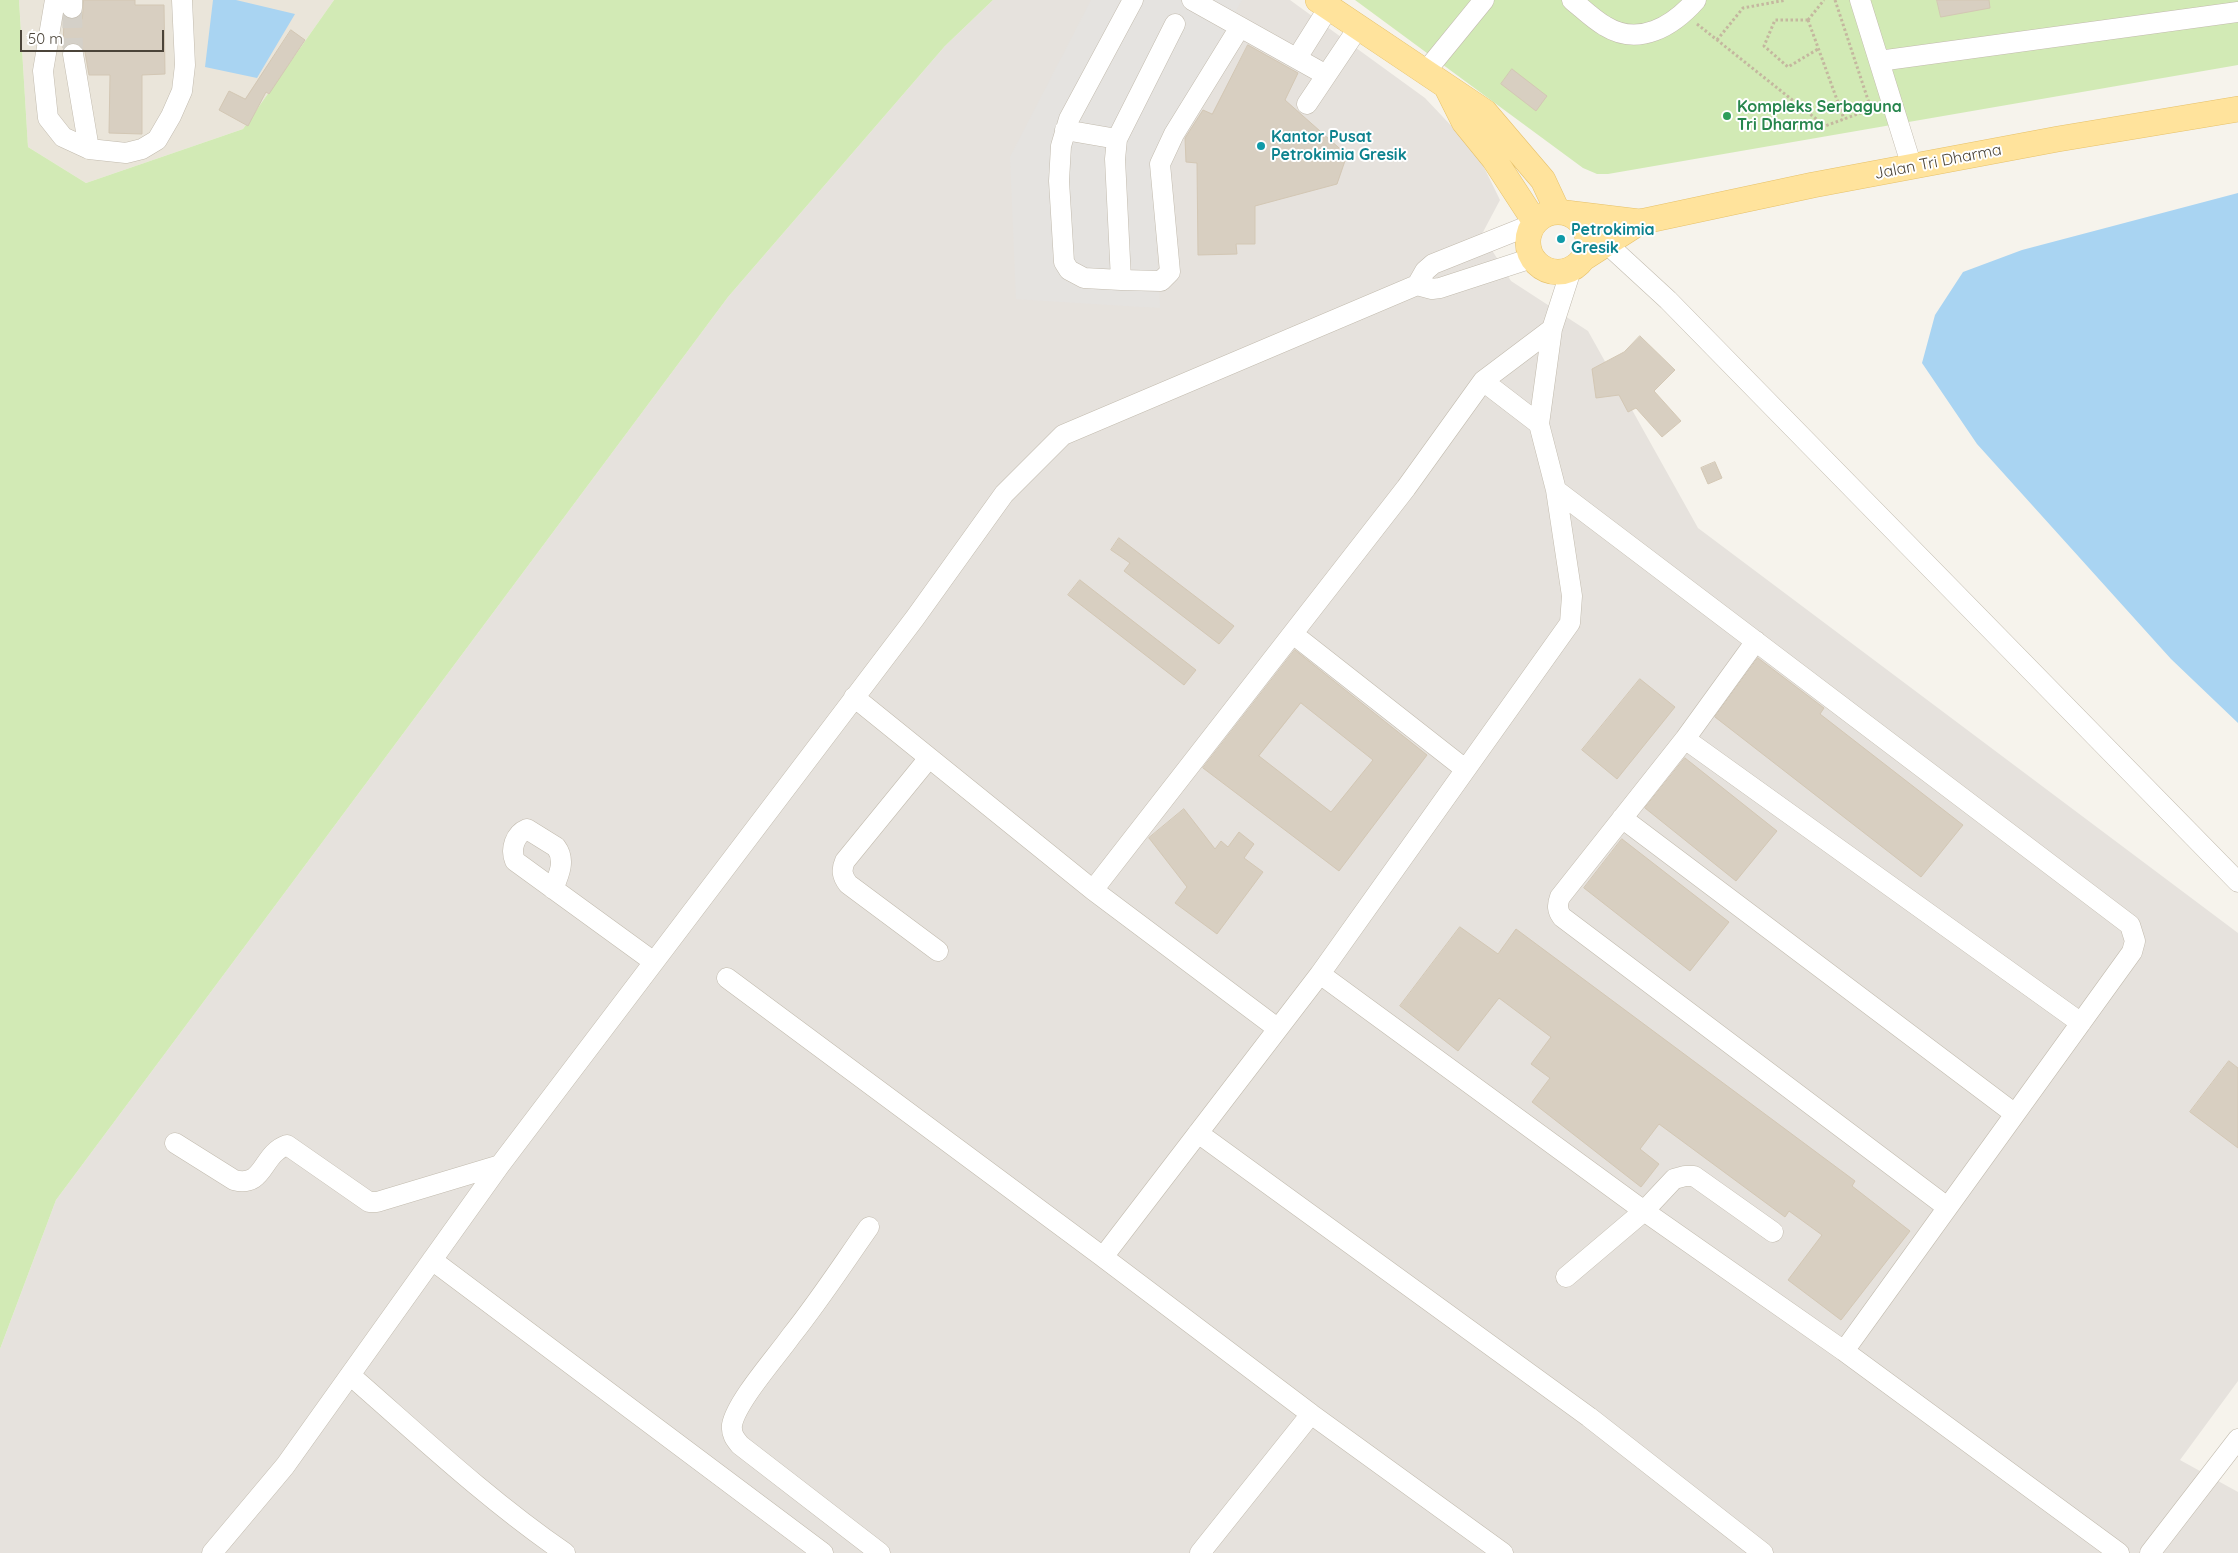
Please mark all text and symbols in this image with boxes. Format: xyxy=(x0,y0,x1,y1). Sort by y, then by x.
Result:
scale bar xyxy=(22,20,166,52)
text: 50 m xyxy=(28,29,63,48)
place label: Kompleks Serbaguna Tri Dharma xyxy=(1737,97,1902,135)
marker: Kompleks Serbaguna Tri Dharma xyxy=(1721,110,1733,122)
place label: Kantor Pusat Petrokimia Gresik xyxy=(1271,127,1407,165)
marker: Kantor Pusat Petrokimia Gresik xyxy=(1255,140,1267,152)
street label: Jalan Tri Dharma xyxy=(1873,140,2003,184)
place label: Petrokimia Gresik xyxy=(1571,220,1655,258)
marker: Petrokimia Gresik xyxy=(1555,233,1567,245)

